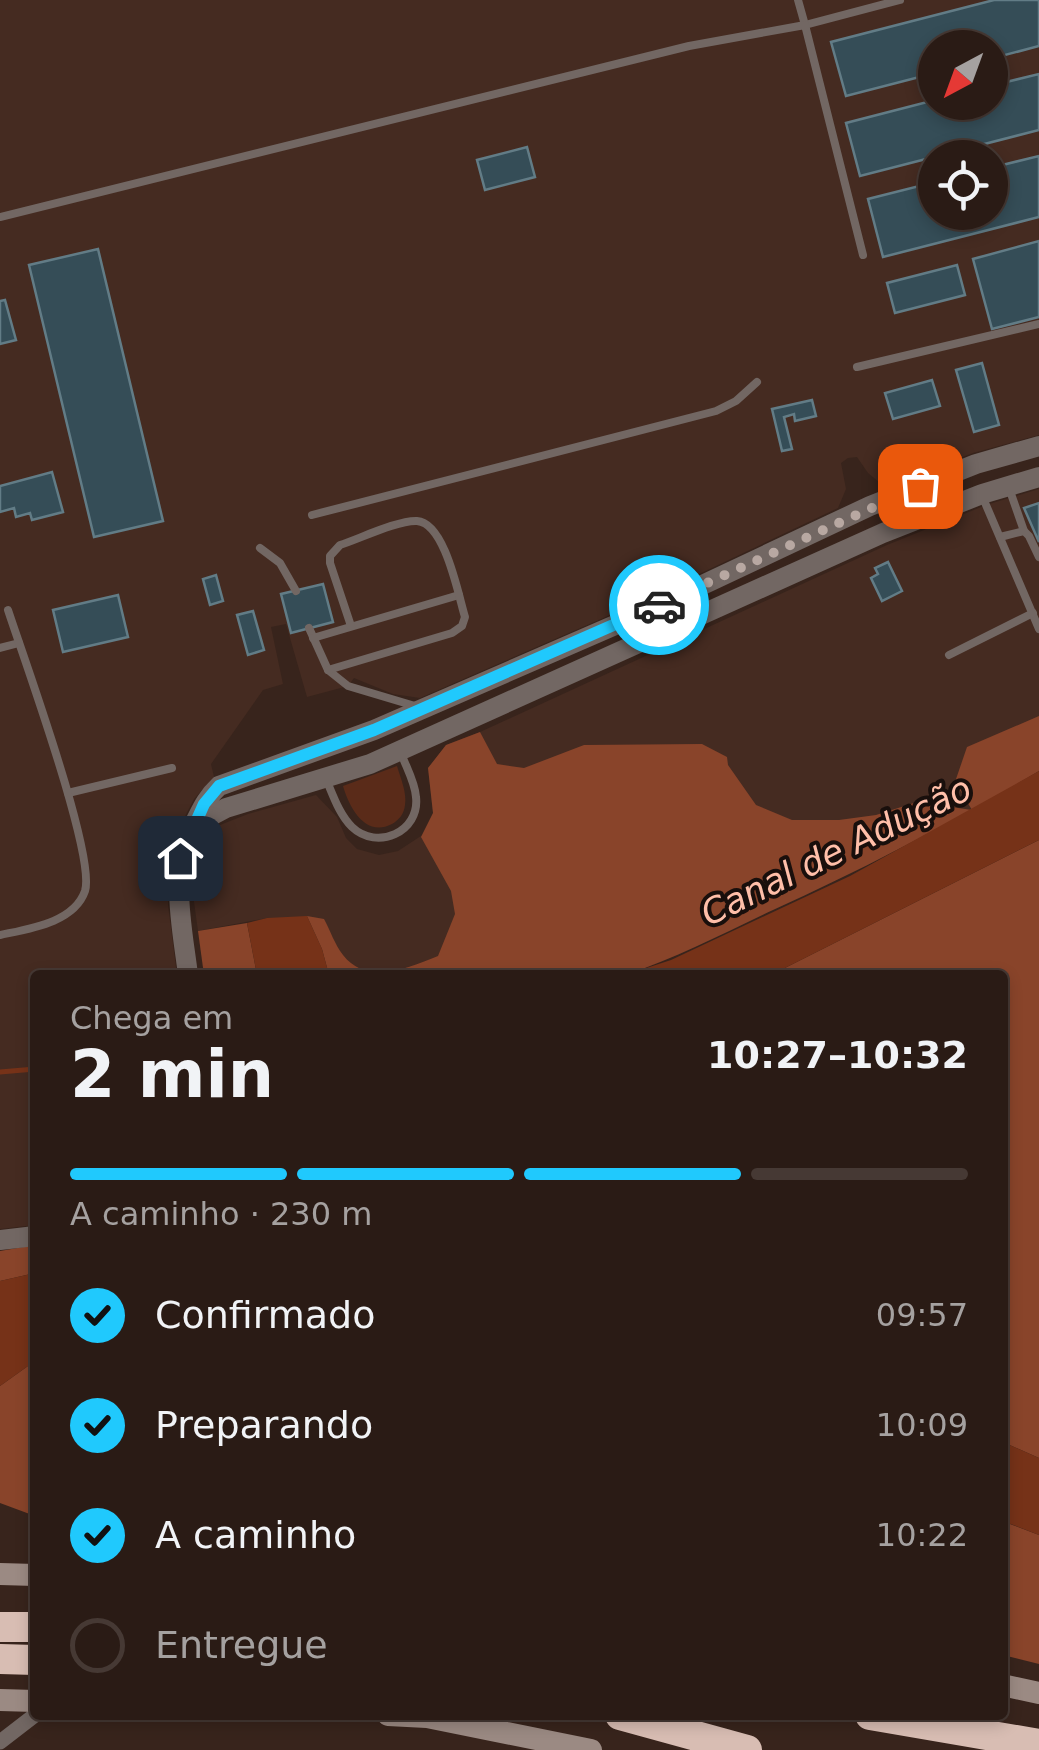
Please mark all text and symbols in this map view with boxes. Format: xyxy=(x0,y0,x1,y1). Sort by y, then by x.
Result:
north arrow xyxy=(918,30,1008,120)
map controls xyxy=(918,30,1008,230)
button: locate xyxy=(918,140,1008,230)
pin xyxy=(878,444,963,529)
icon: bag xyxy=(893,459,948,514)
courier xyxy=(609,555,709,655)
icon: car xyxy=(632,578,687,633)
water label: Canal de Adução xyxy=(694,768,978,934)
pin xyxy=(138,816,223,901)
icon: home xyxy=(153,831,208,886)
text: Chega em xyxy=(70,999,233,1037)
text: 10:27–10:32 xyxy=(707,1033,968,1077)
text: 2 min xyxy=(70,1037,274,1112)
text: A caminho · 230 m xyxy=(70,1195,372,1233)
icon: check xyxy=(70,1288,125,1343)
text: Confirmado xyxy=(155,1293,375,1337)
text: 09:57 xyxy=(876,1296,968,1334)
icon: check xyxy=(70,1398,125,1453)
text: Preparando xyxy=(155,1403,373,1447)
text: 10:09 xyxy=(876,1406,968,1444)
icon: check xyxy=(70,1508,125,1563)
text: A caminho xyxy=(155,1513,356,1557)
text: 10:22 xyxy=(876,1516,968,1554)
text: Entregue xyxy=(155,1623,328,1667)

